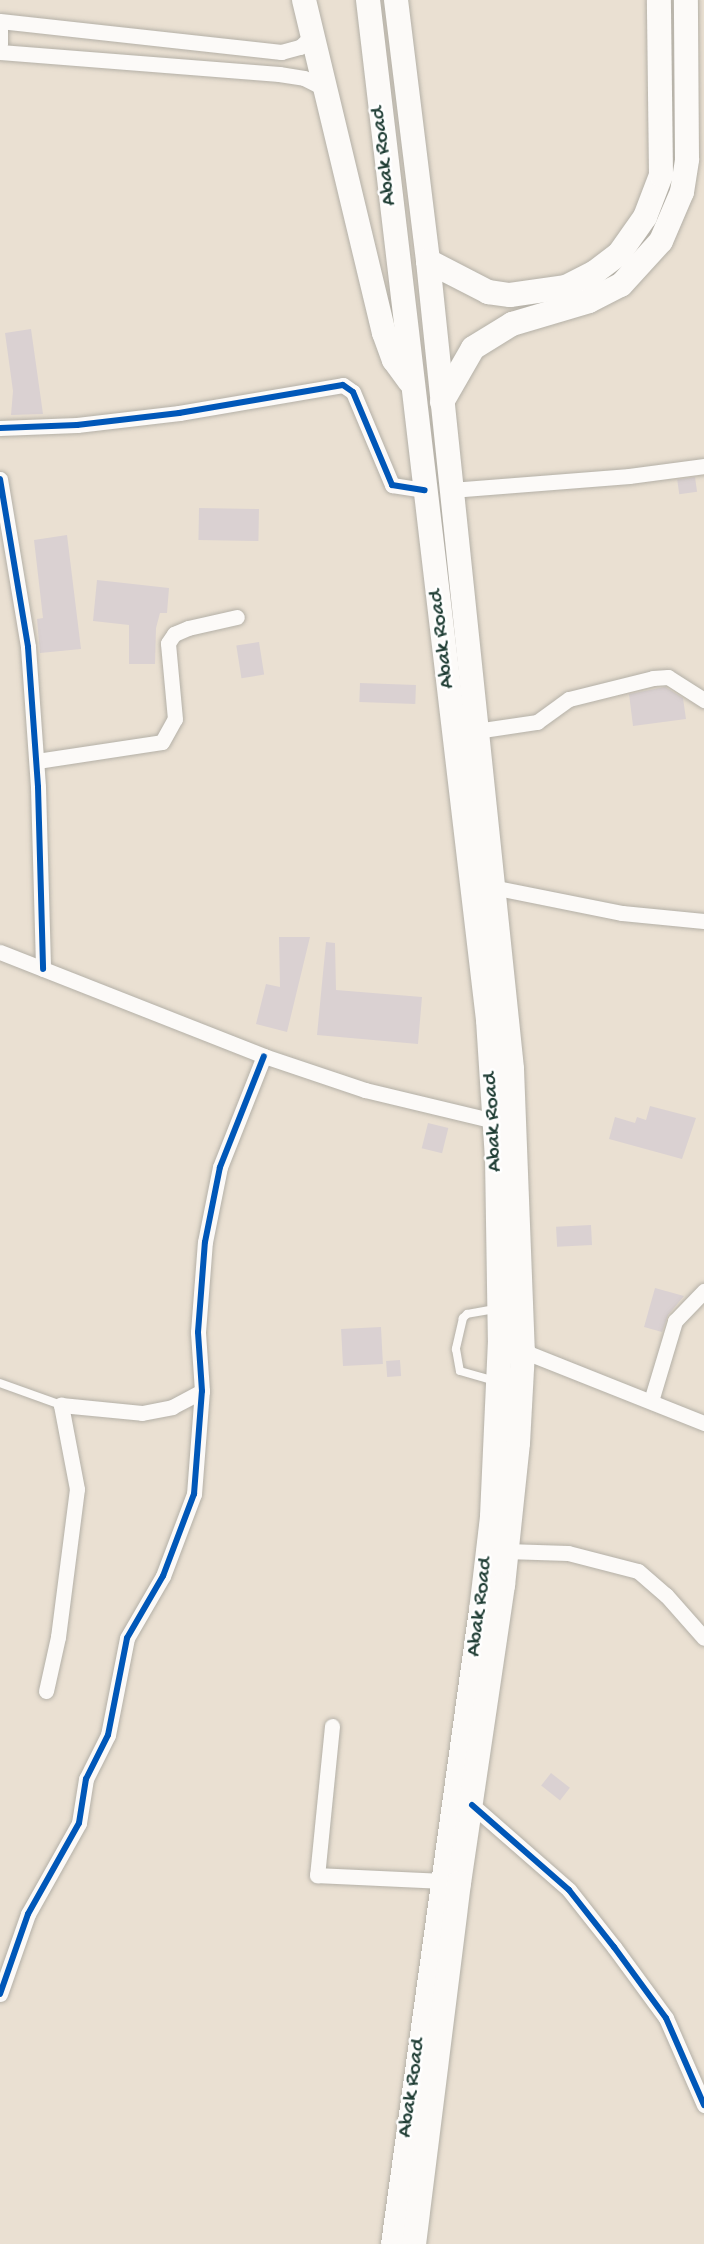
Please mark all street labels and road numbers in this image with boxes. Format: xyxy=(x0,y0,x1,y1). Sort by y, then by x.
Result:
street label: Abak Road xyxy=(366,105,404,207)
street label: Abak Road xyxy=(424,588,462,690)
street label: Abak Road xyxy=(478,1071,510,1173)
street label: Abak Road xyxy=(462,1556,500,1658)
street label: Abak Road xyxy=(393,2037,433,2139)

